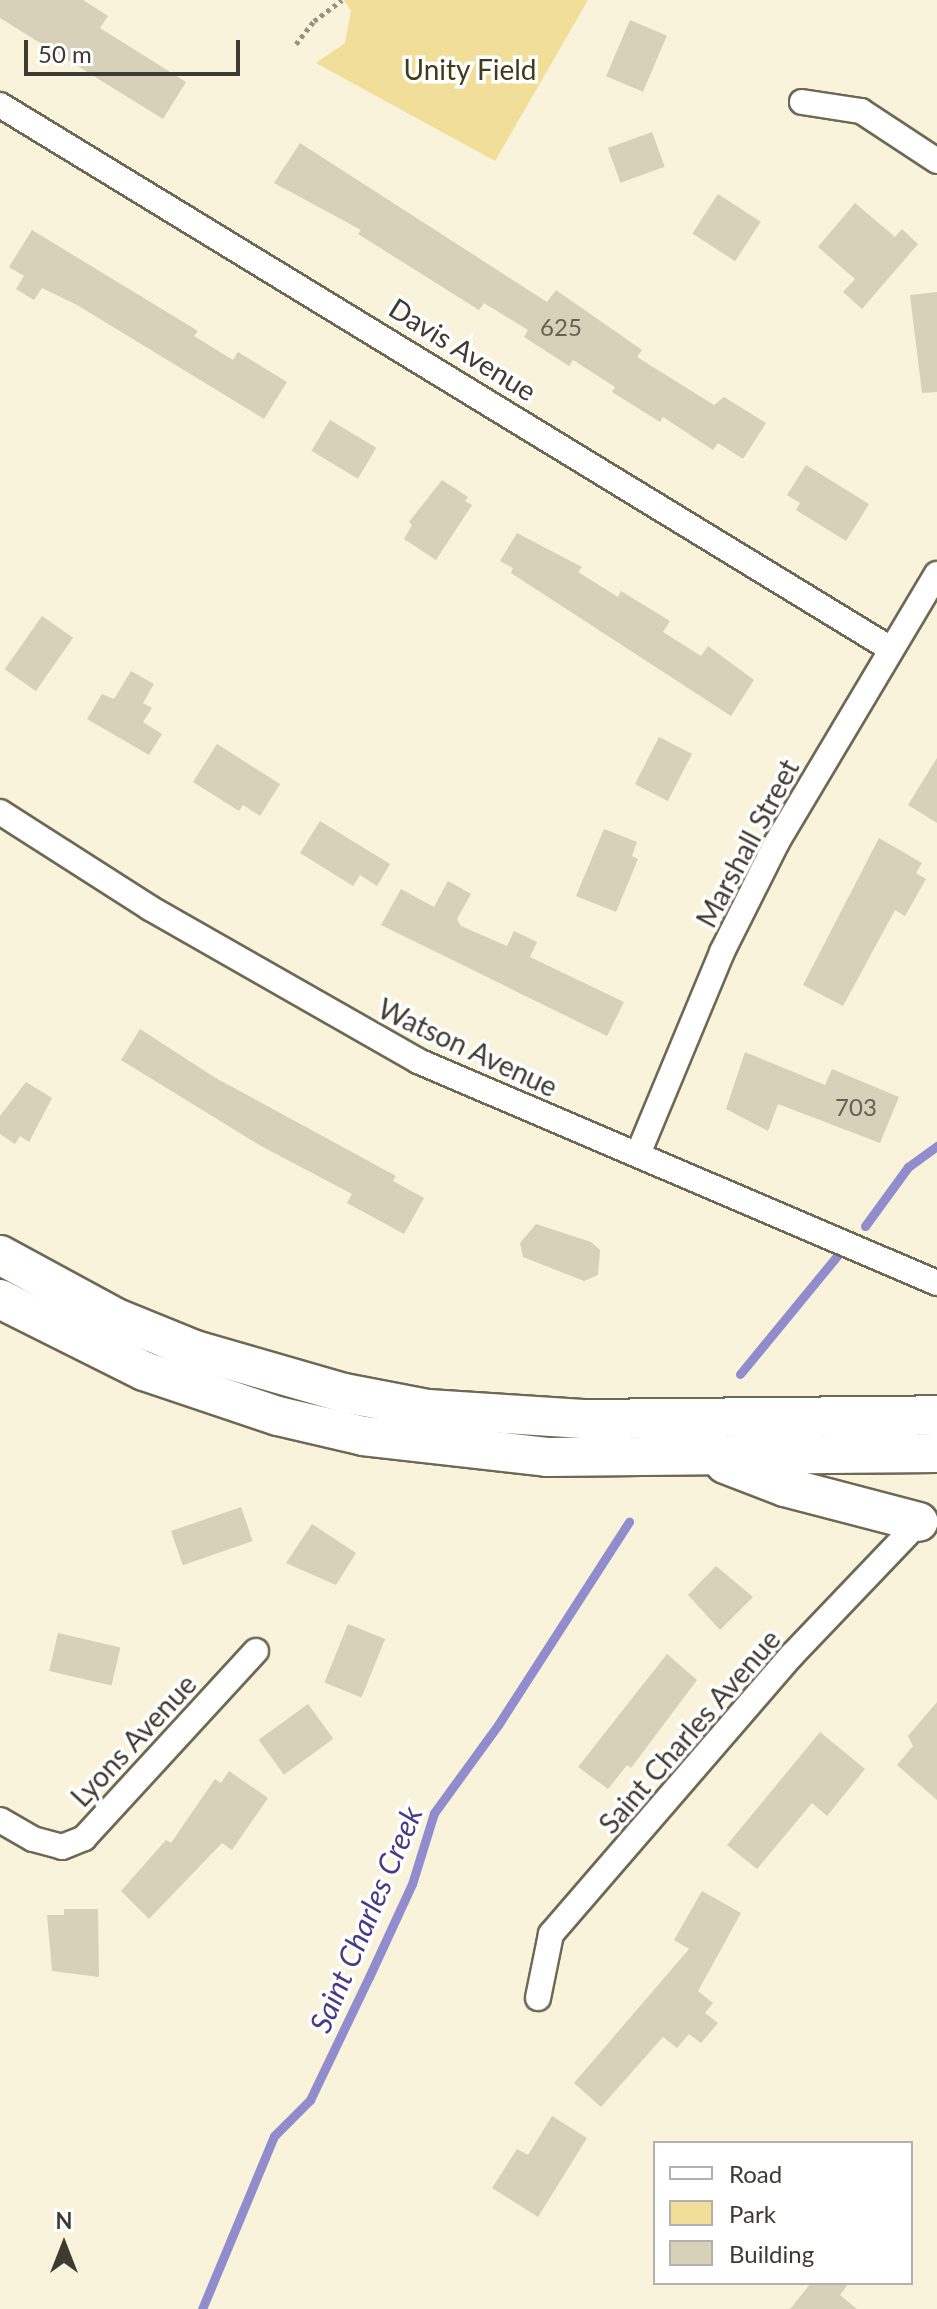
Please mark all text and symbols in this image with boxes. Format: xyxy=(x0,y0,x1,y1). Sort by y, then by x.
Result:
scale bar xyxy=(28,24,244,74)
text: 50 m xyxy=(38,39,92,68)
park label: Unity Field xyxy=(403,52,537,86)
street label: Davis Avenue xyxy=(383,290,543,408)
house number: 625 xyxy=(540,313,582,341)
street label: Marshall Street xyxy=(689,753,805,933)
street label: Watson Avenue xyxy=(373,991,563,1103)
house number: 703 xyxy=(835,1093,877,1121)
street label: Saint Charles Avenue xyxy=(591,1622,787,1840)
street label: Lyons Avenue xyxy=(63,1667,203,1813)
water label: Saint Charles Creek xyxy=(301,1800,429,2038)
legend xyxy=(653,2141,913,2285)
text: Road xyxy=(729,2159,782,2188)
text: Park xyxy=(729,2199,776,2228)
north arrow xyxy=(24,2205,104,2285)
text: N xyxy=(56,2207,72,2234)
text: Building xyxy=(729,2239,814,2268)

